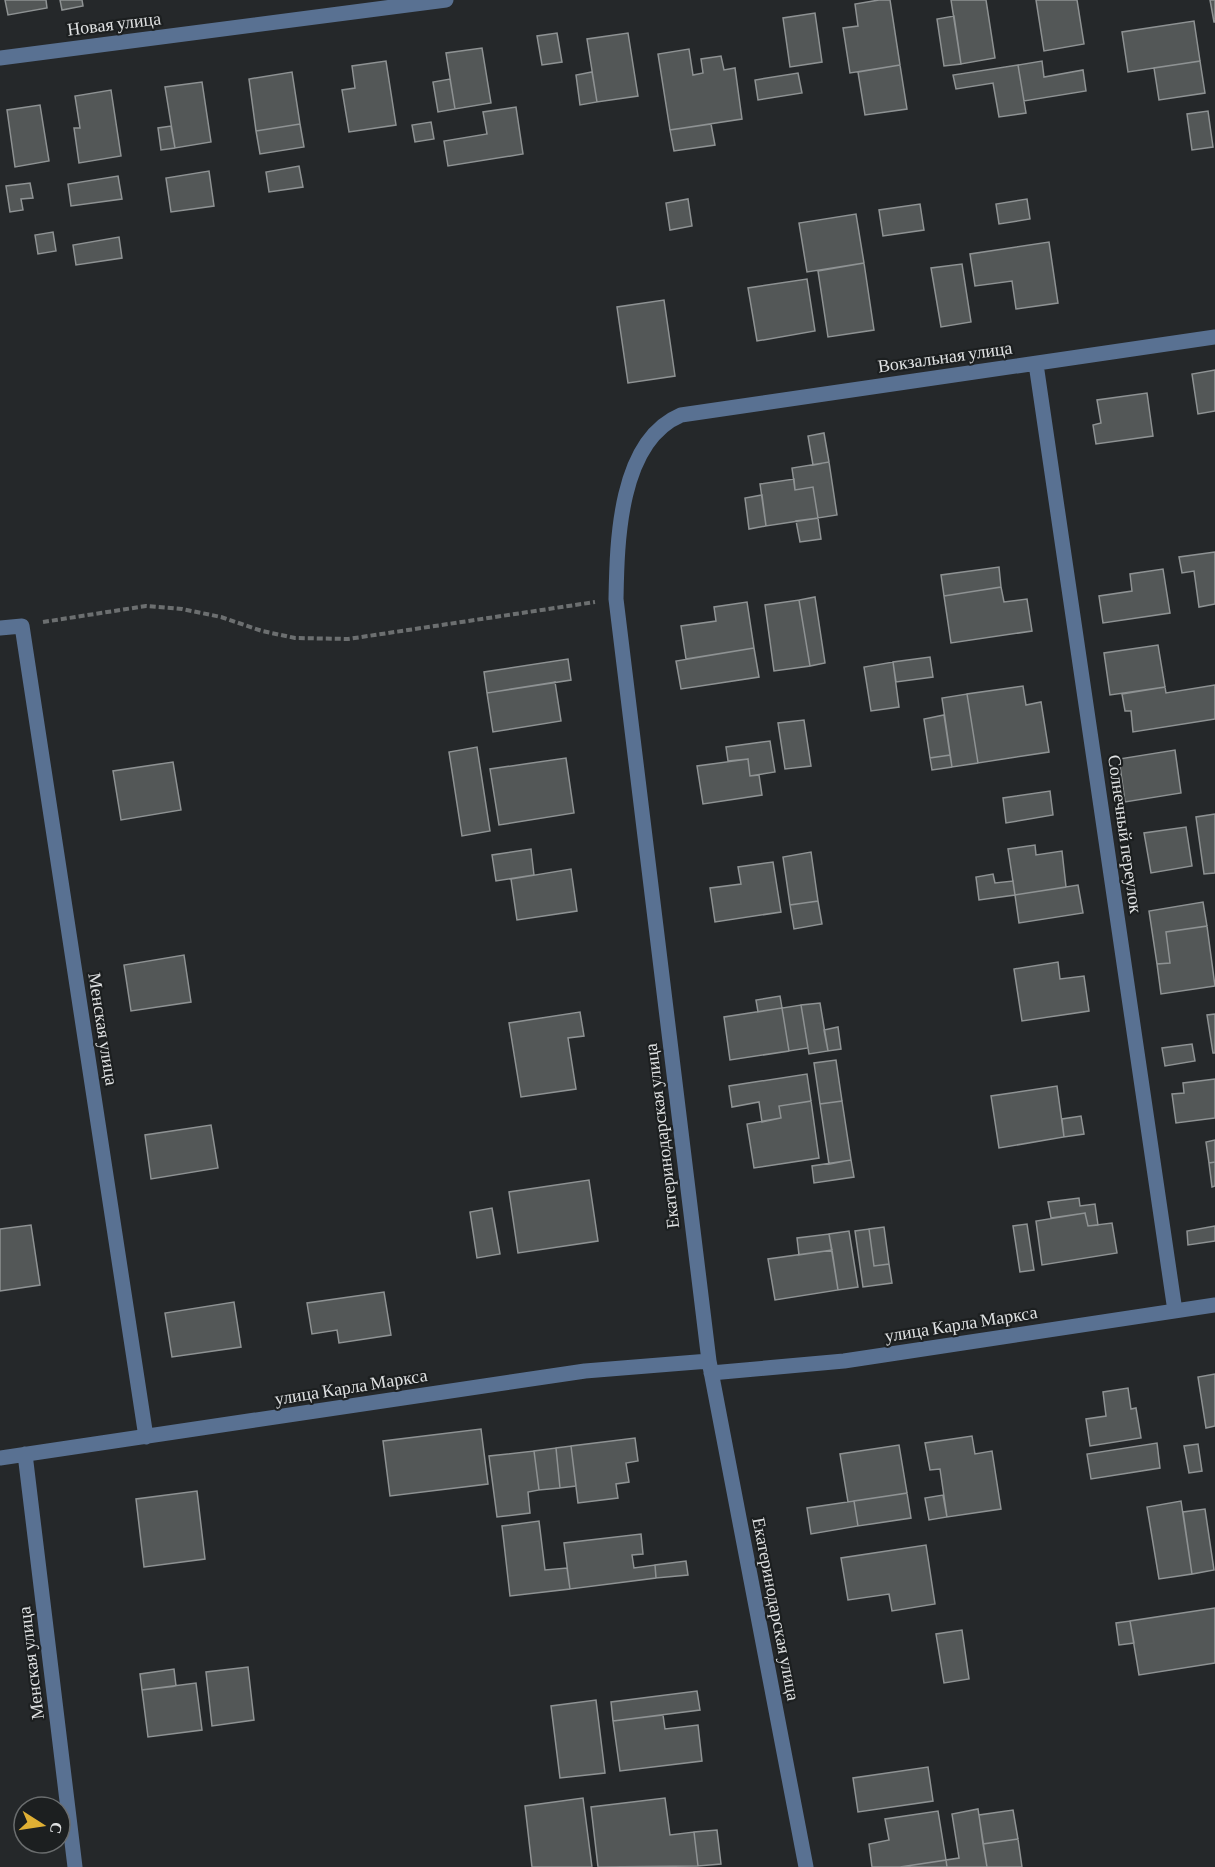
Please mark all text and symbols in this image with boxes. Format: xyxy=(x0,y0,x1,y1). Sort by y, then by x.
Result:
street label: Новая улица xyxy=(66,8,162,40)
street label: Вокзальная улица xyxy=(876,338,1014,376)
street label: Солнечный переулок xyxy=(1104,753,1146,915)
street label: Менская улица xyxy=(84,971,122,1087)
street label: Екатеринодарская улица xyxy=(641,1042,683,1230)
street label: улица Карла Маркса xyxy=(883,1302,1039,1346)
street label: улица Карла Маркса xyxy=(273,1365,429,1409)
street label: Екатеринодарская улица xyxy=(748,1516,804,1702)
street label: Менская улица xyxy=(14,1605,48,1721)
north arrow xyxy=(12,1795,72,1855)
text: С xyxy=(47,1821,66,1835)

